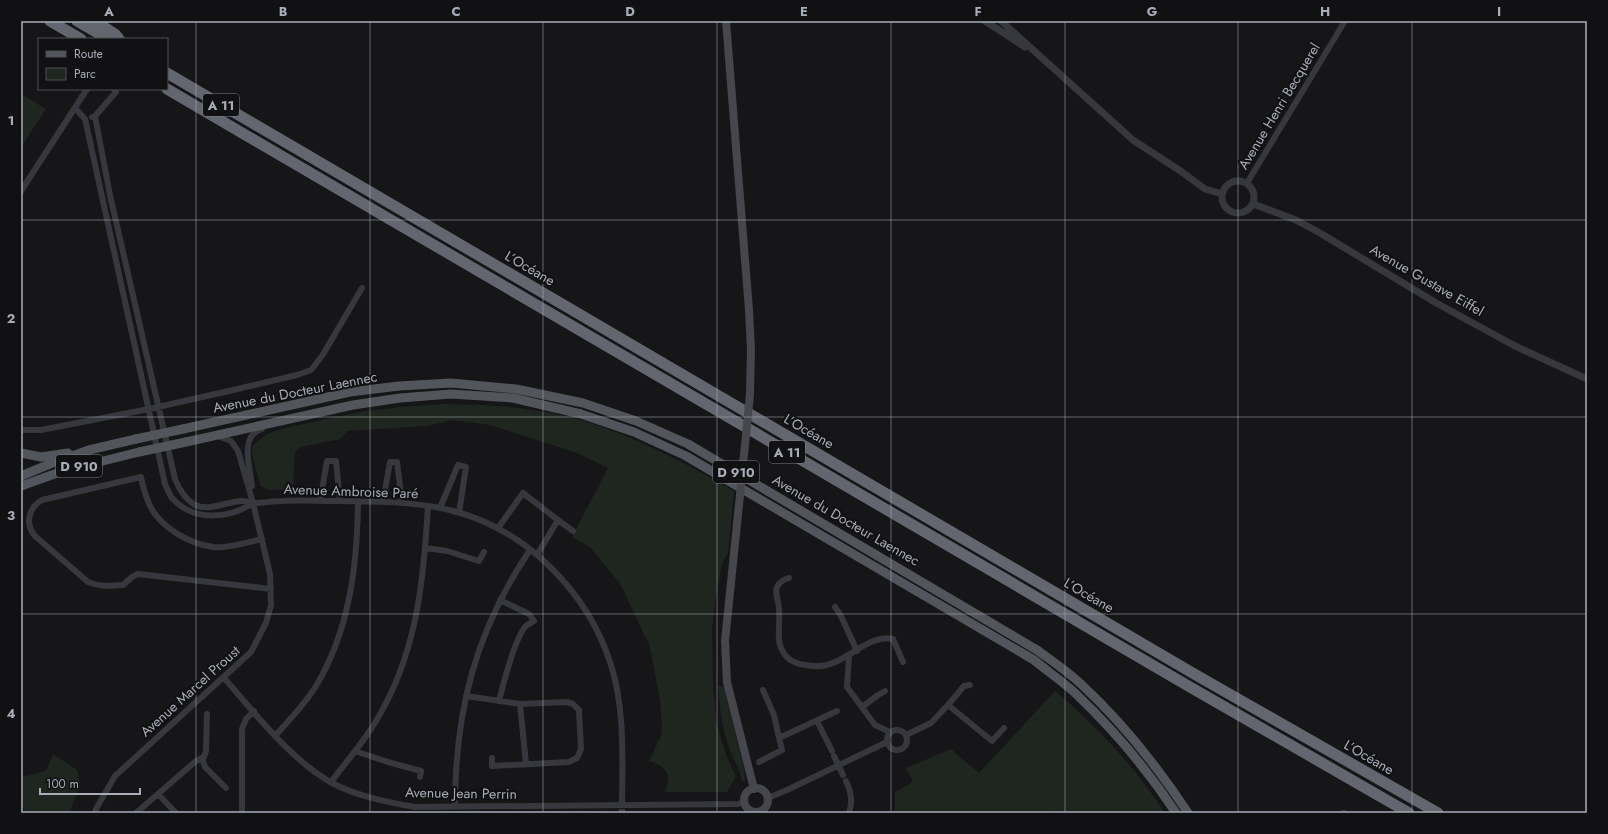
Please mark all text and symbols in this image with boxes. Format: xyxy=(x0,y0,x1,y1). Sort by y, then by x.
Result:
text: A xyxy=(103,2,114,21)
text: B xyxy=(279,2,288,21)
text: C xyxy=(451,2,461,21)
text: D xyxy=(625,2,635,21)
text: E xyxy=(800,2,808,21)
text: F xyxy=(974,2,982,21)
text: G xyxy=(1147,2,1158,21)
text: H xyxy=(1320,2,1330,21)
text: I xyxy=(1497,2,1501,21)
legend xyxy=(38,38,168,90)
street label: Avenue Henri Becquerel xyxy=(1233,39,1325,173)
text: Route xyxy=(74,45,103,63)
text: Parc xyxy=(74,65,96,83)
road number: A 11 xyxy=(203,94,239,116)
text: 1 xyxy=(8,111,14,130)
street label: Avenue Gustave Eiffel xyxy=(1366,239,1488,321)
street label: L’Océane xyxy=(501,246,559,290)
text: 2 xyxy=(7,309,15,328)
street label: Avenue du Docteur Laennec xyxy=(211,366,379,418)
street label: L’Océane xyxy=(780,409,838,453)
road number: A 11 xyxy=(769,441,805,463)
road number: D 910 xyxy=(56,455,102,477)
road number: D 910 xyxy=(713,461,759,483)
street label: Avenue du Docteur Laennec xyxy=(769,470,923,570)
street label: Avenue Ambroise Paré xyxy=(283,479,419,503)
text: 3 xyxy=(7,506,15,525)
street label: L’Océane xyxy=(1060,573,1118,617)
street label: Avenue Marcel Proust xyxy=(136,640,245,741)
text: 4 xyxy=(6,704,16,723)
street label: L’Océane xyxy=(1340,735,1398,779)
scale bar xyxy=(40,770,140,796)
text: 100 m xyxy=(46,775,79,793)
street label: Avenue Jean Perrin xyxy=(405,782,517,804)

